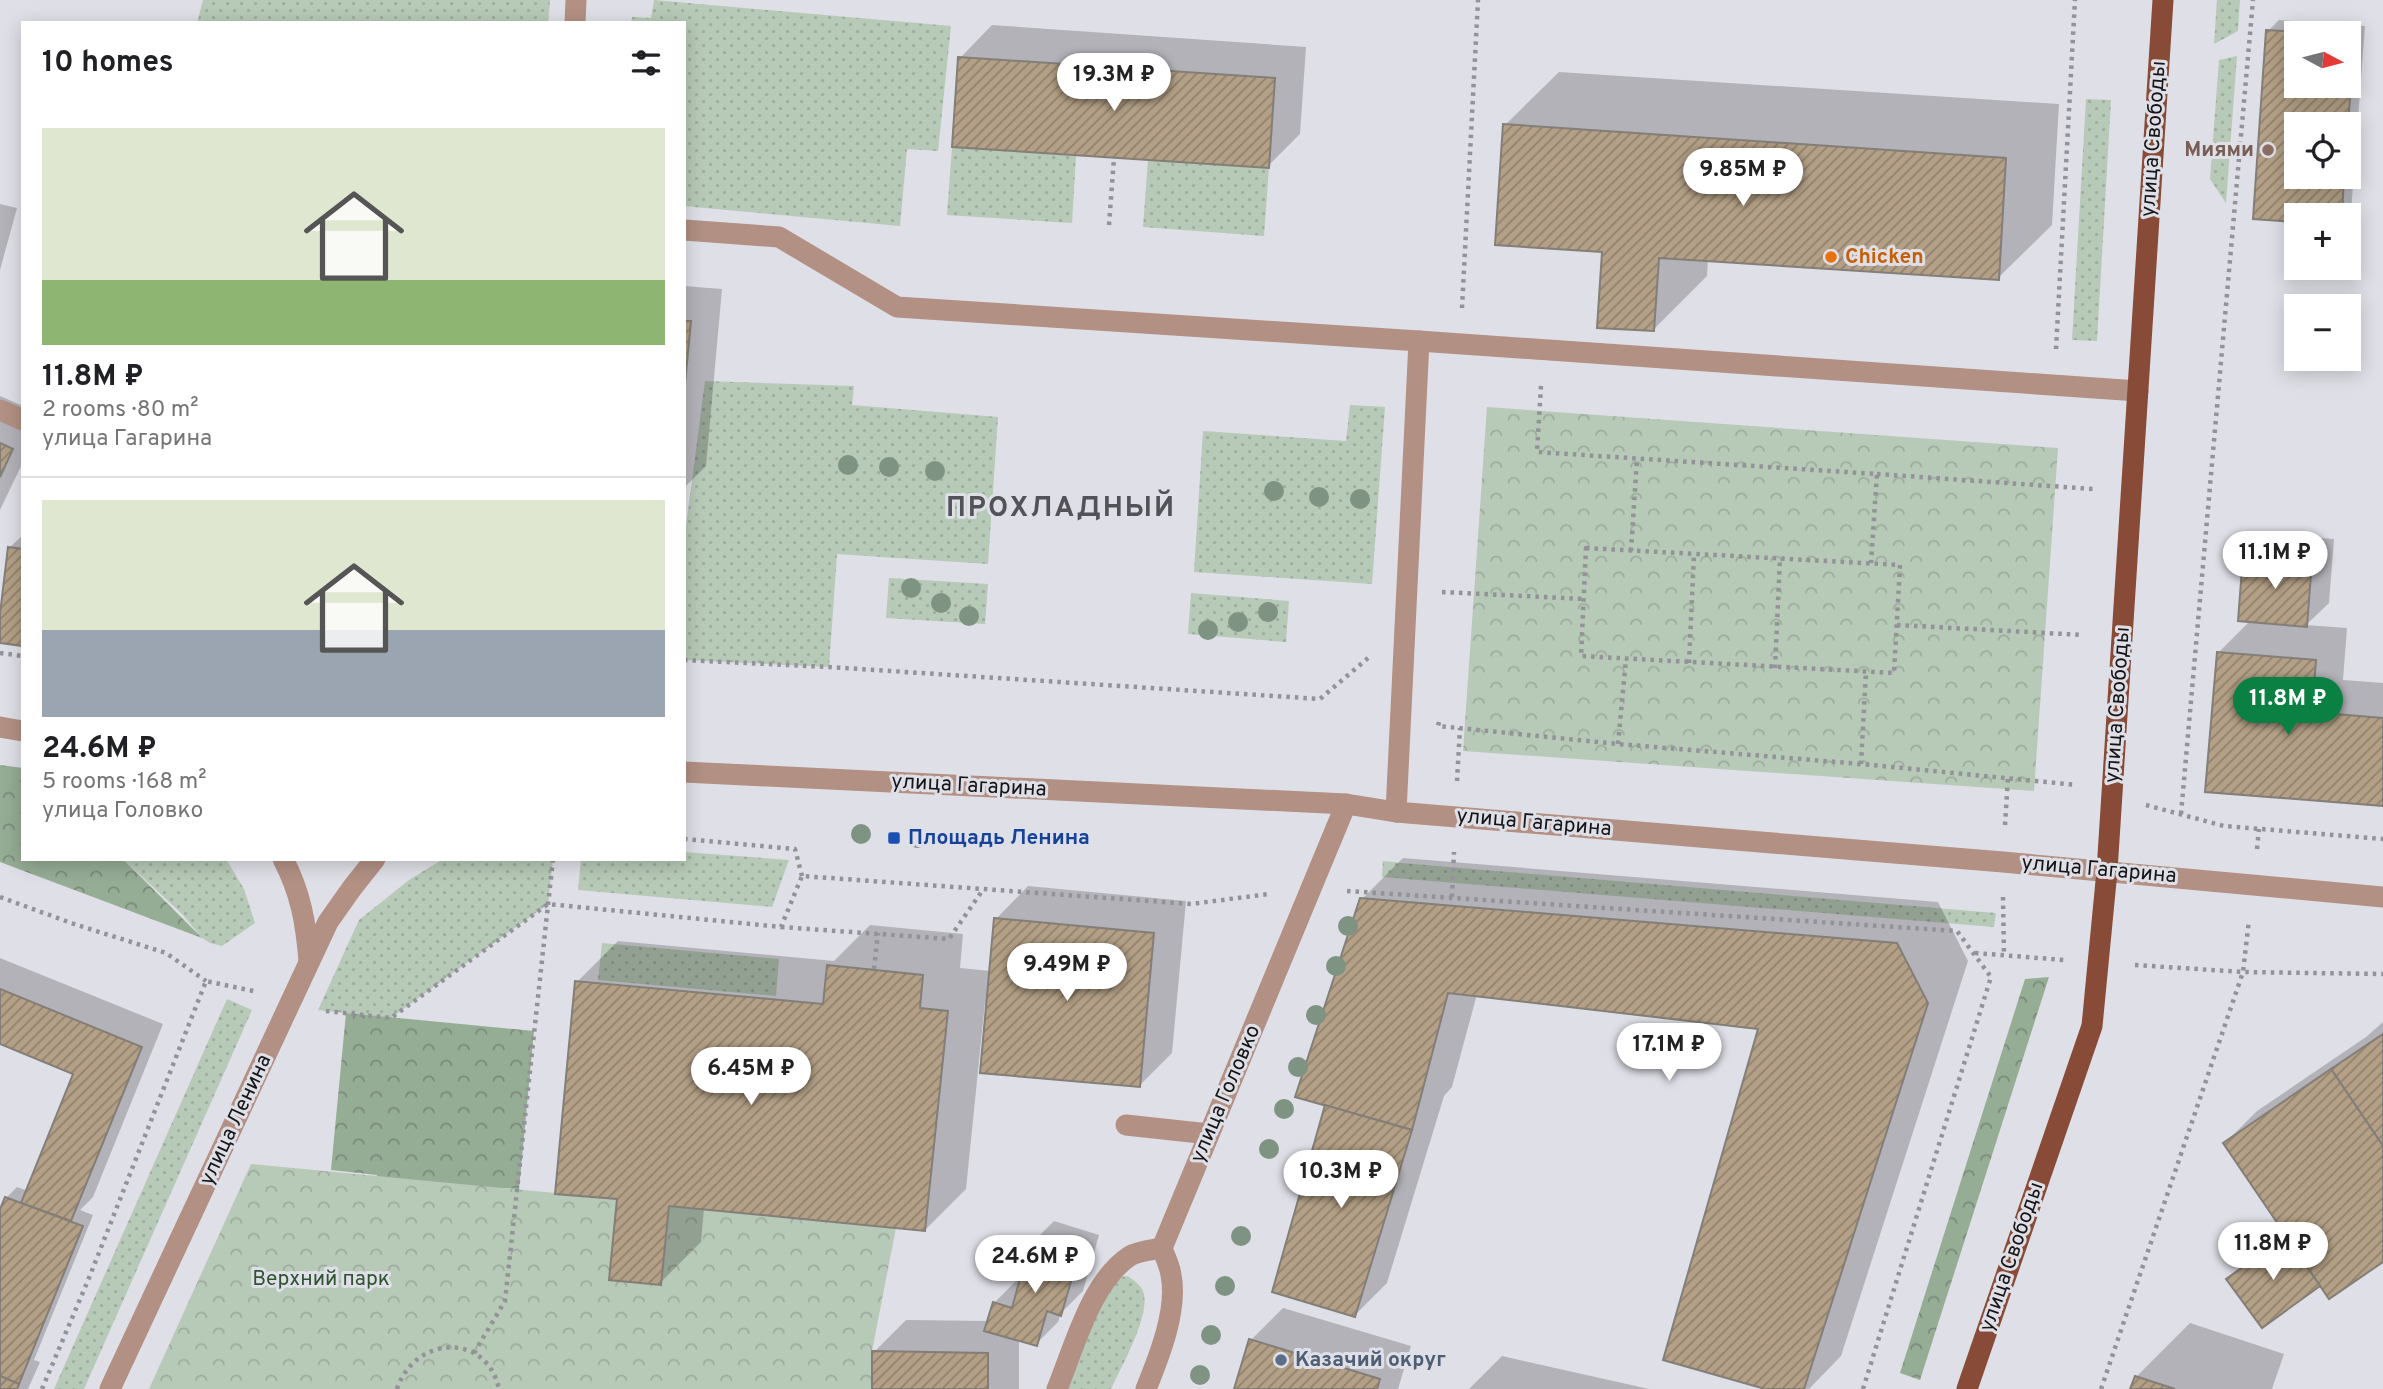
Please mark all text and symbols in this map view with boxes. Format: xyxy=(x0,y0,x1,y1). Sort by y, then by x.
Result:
north arrow xyxy=(2284,21,2361,98)
map controls xyxy=(2284,21,2361,371)
icon: filters xyxy=(627,44,665,82)
text: 10 homes xyxy=(42,45,173,82)
pin: 19.3M ₽ xyxy=(1049,54,1179,113)
street label: улица Свободы xyxy=(2135,60,2173,218)
text: 19.3M ₽ xyxy=(1073,61,1155,90)
button: locate xyxy=(2284,112,2361,189)
place label: Миями xyxy=(2184,137,2254,164)
marker: Миями xyxy=(2260,142,2276,158)
pin: 9.85M ₽ xyxy=(1678,148,1808,208)
text: 9.85M ₽ xyxy=(1699,156,1787,185)
icon: home xyxy=(291,173,417,299)
button: + xyxy=(2284,203,2361,280)
place label: Chicken xyxy=(1845,244,1924,271)
marker: Chicken xyxy=(1823,249,1839,265)
button: − xyxy=(2284,294,2361,371)
text: 11.8M ₽ xyxy=(42,359,144,396)
text: 2 rooms · 80 m² xyxy=(42,396,199,425)
text: улица Гагарина xyxy=(42,425,212,454)
district label: ПРОХЛАДНЫЙ xyxy=(946,489,1176,527)
pin: 11.1M ₽ xyxy=(2210,532,2340,591)
text: 11.1M ₽ xyxy=(2239,539,2311,568)
icon: home xyxy=(291,545,417,671)
street label: улица Свободы xyxy=(2099,626,2137,784)
pin: 11.8M ₽ xyxy=(2223,678,2353,737)
text: 11.8M ₽ xyxy=(2249,685,2327,714)
text: 24.6M ₽ xyxy=(42,731,157,768)
text: 5 rooms · 168 m² xyxy=(42,768,207,797)
street label: улица Гагарина xyxy=(891,768,1047,804)
text: улица Головко xyxy=(42,797,203,826)
street label: улица Гагарина xyxy=(1455,803,1613,843)
place label: Площадь Ленина xyxy=(908,825,1090,852)
marker: Площадь Ленина xyxy=(886,830,902,846)
street label: улица Гагарина xyxy=(2020,850,2178,890)
pin: 9.49M ₽ xyxy=(1002,944,1132,1003)
text: 9.49M ₽ xyxy=(1023,951,1111,980)
street label: улица Головко xyxy=(1185,1021,1267,1167)
pin: 17.1M ₽ xyxy=(1604,1024,1734,1083)
text: 17.1M ₽ xyxy=(1633,1031,1705,1060)
pin: 6.45M ₽ xyxy=(686,1048,816,1107)
street label: улица Ленина xyxy=(194,1050,278,1190)
text: 6.45M ₽ xyxy=(707,1055,795,1084)
pin: 10.3M ₽ xyxy=(1276,1150,1406,1210)
text: 10.3M ₽ xyxy=(1299,1158,1383,1187)
street label: улица Свободы xyxy=(1974,1179,2050,1335)
pin: 11.8M ₽ xyxy=(2208,1222,2338,1282)
text: 11.8M ₽ xyxy=(2234,1230,2312,1259)
pin: 24.6M ₽ xyxy=(970,1236,1100,1295)
text: 24.6M ₽ xyxy=(991,1243,1079,1272)
park label: Верхний парк xyxy=(252,1266,390,1293)
place label: Казачий округ xyxy=(1295,1347,1446,1374)
marker: Казачий округ xyxy=(1273,1352,1289,1368)

